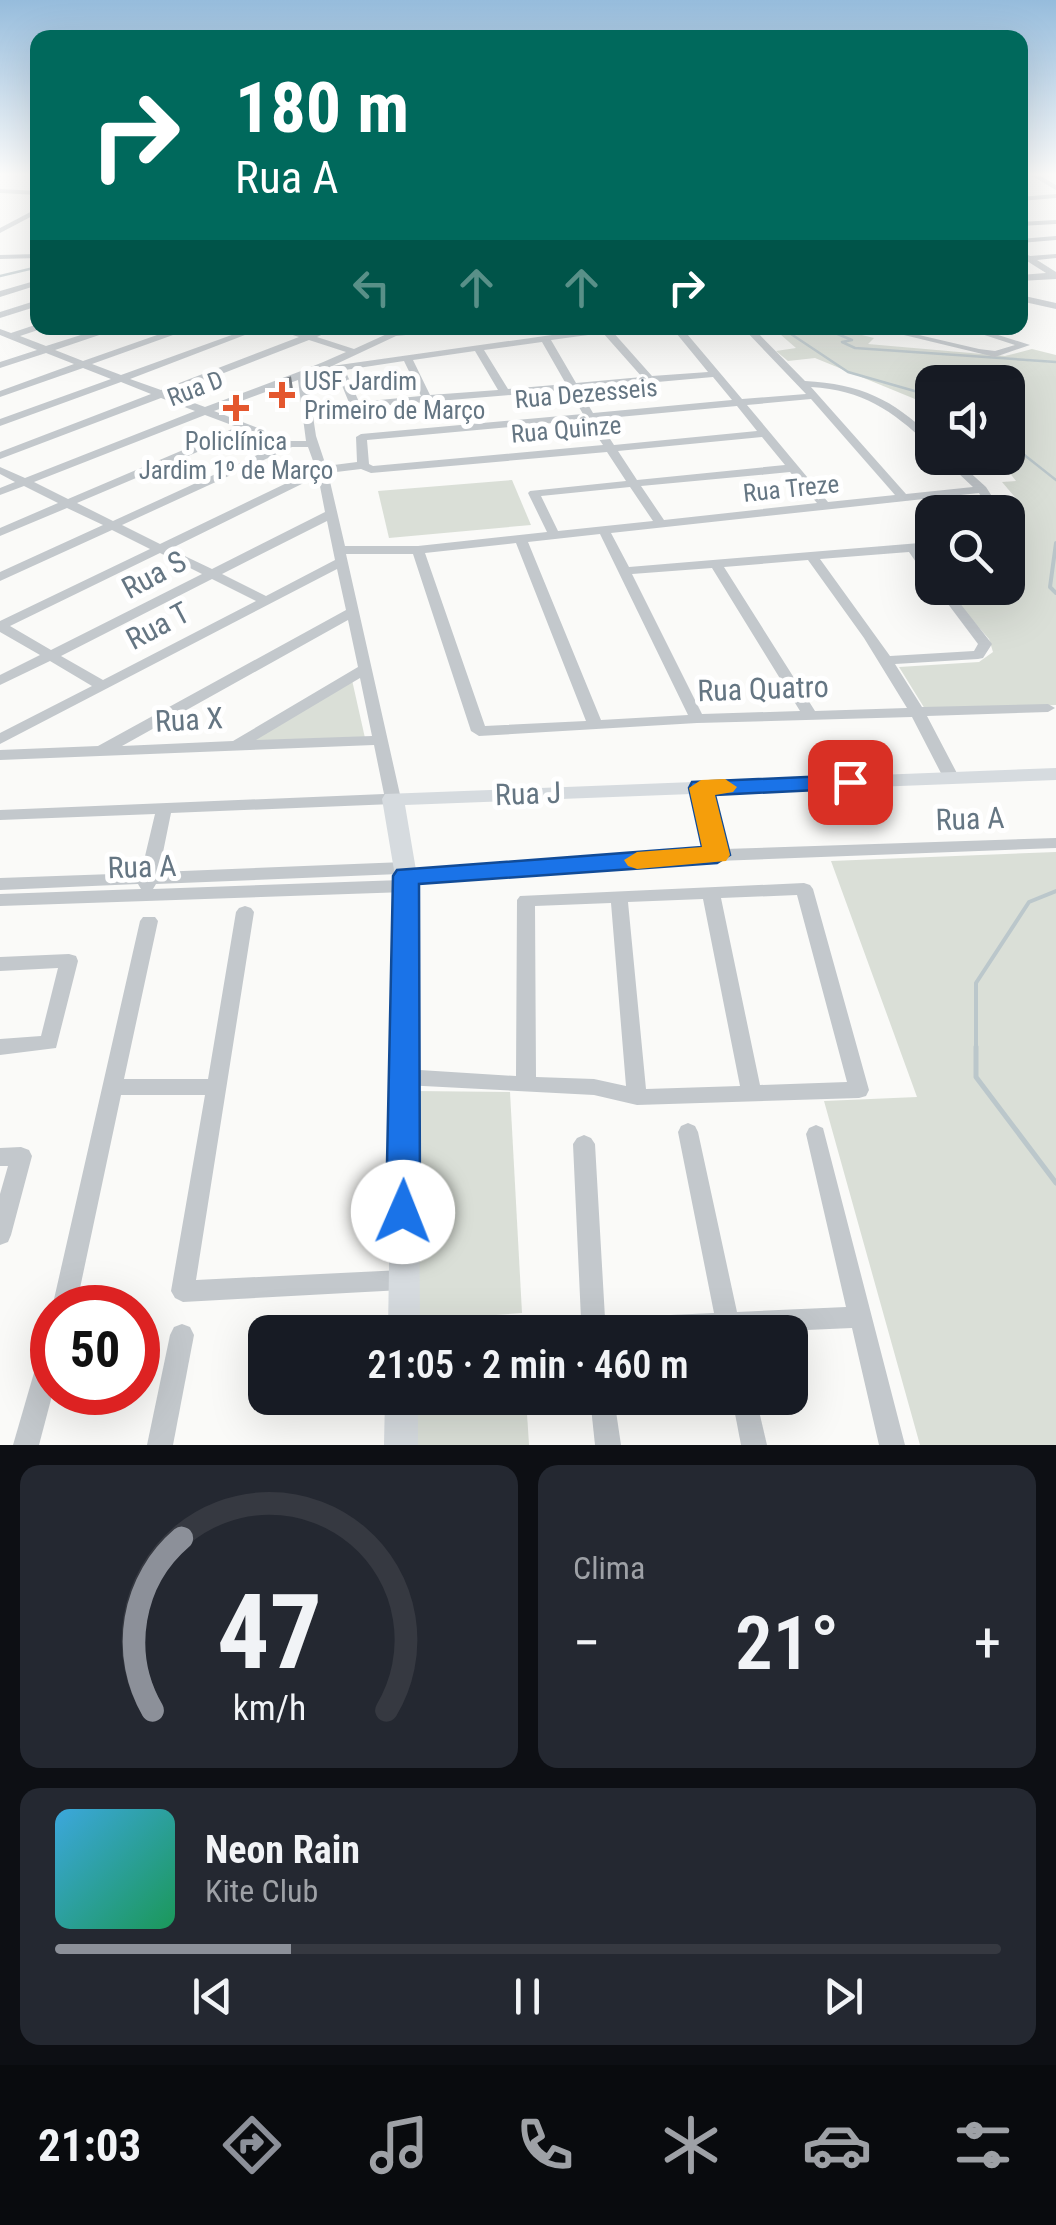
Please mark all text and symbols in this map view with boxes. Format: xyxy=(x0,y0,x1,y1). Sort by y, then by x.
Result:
text: 180 m xyxy=(235,67,409,149)
icon: right xyxy=(70,70,200,200)
text: Rua A xyxy=(235,151,338,204)
icon: left xyxy=(344,260,399,315)
icon: ahead xyxy=(449,260,504,315)
icon: ahead xyxy=(554,260,609,315)
icon: right xyxy=(659,260,714,315)
street label: Rua D xyxy=(163,365,227,412)
map controls xyxy=(915,365,1025,605)
button: sound xyxy=(915,365,1025,475)
place label: USF Jardim Primeiro de Março xyxy=(304,367,485,425)
street label: Rua Dezesseis xyxy=(513,373,659,414)
marker: USF Jardim Primeiro de Março xyxy=(269,382,295,408)
marker: Policlínica Jardim 1º de Março xyxy=(223,395,249,421)
street label: Rua Quinze xyxy=(510,410,622,449)
place label: Policlínica Jardim 1º de Março xyxy=(139,427,333,485)
street label: Rua Treze xyxy=(742,469,840,508)
button: search xyxy=(915,495,1025,605)
street label: Rua S xyxy=(116,543,192,606)
street label: Rua T xyxy=(120,594,195,657)
street label: Rua Quatro xyxy=(697,669,829,708)
street label: Rua X xyxy=(154,700,224,739)
pin xyxy=(808,740,893,825)
icon: arrive xyxy=(823,755,878,810)
street label: Rua J xyxy=(494,775,562,812)
street label: Rua A xyxy=(935,800,1005,837)
street label: Rua A xyxy=(107,848,177,885)
position arrow xyxy=(351,1160,455,1264)
speed limit sign: 50 xyxy=(30,1285,160,1415)
text: 21:05 · 2 min · 460 m xyxy=(368,1343,688,1387)
text: Clima xyxy=(573,1549,645,1587)
text: 47 xyxy=(216,1572,322,1693)
text: 21° xyxy=(735,1599,839,1687)
text: − xyxy=(573,1611,601,1675)
text: + xyxy=(974,1611,1001,1675)
text: km/h xyxy=(232,1687,306,1729)
text: Neon Rain xyxy=(205,1828,360,1872)
text: Kite Club xyxy=(205,1872,318,1910)
icon: previous xyxy=(185,1969,240,2024)
icon: pause xyxy=(500,1969,555,2024)
icon: next xyxy=(816,1969,871,2024)
icon: directions xyxy=(217,2110,287,2180)
icon: music xyxy=(364,2110,434,2180)
icon: phone xyxy=(510,2110,580,2180)
icon: climate xyxy=(656,2110,726,2180)
icon: car xyxy=(802,2110,872,2180)
icon: filters xyxy=(948,2110,1018,2180)
text: 21:03 xyxy=(38,2119,141,2172)

